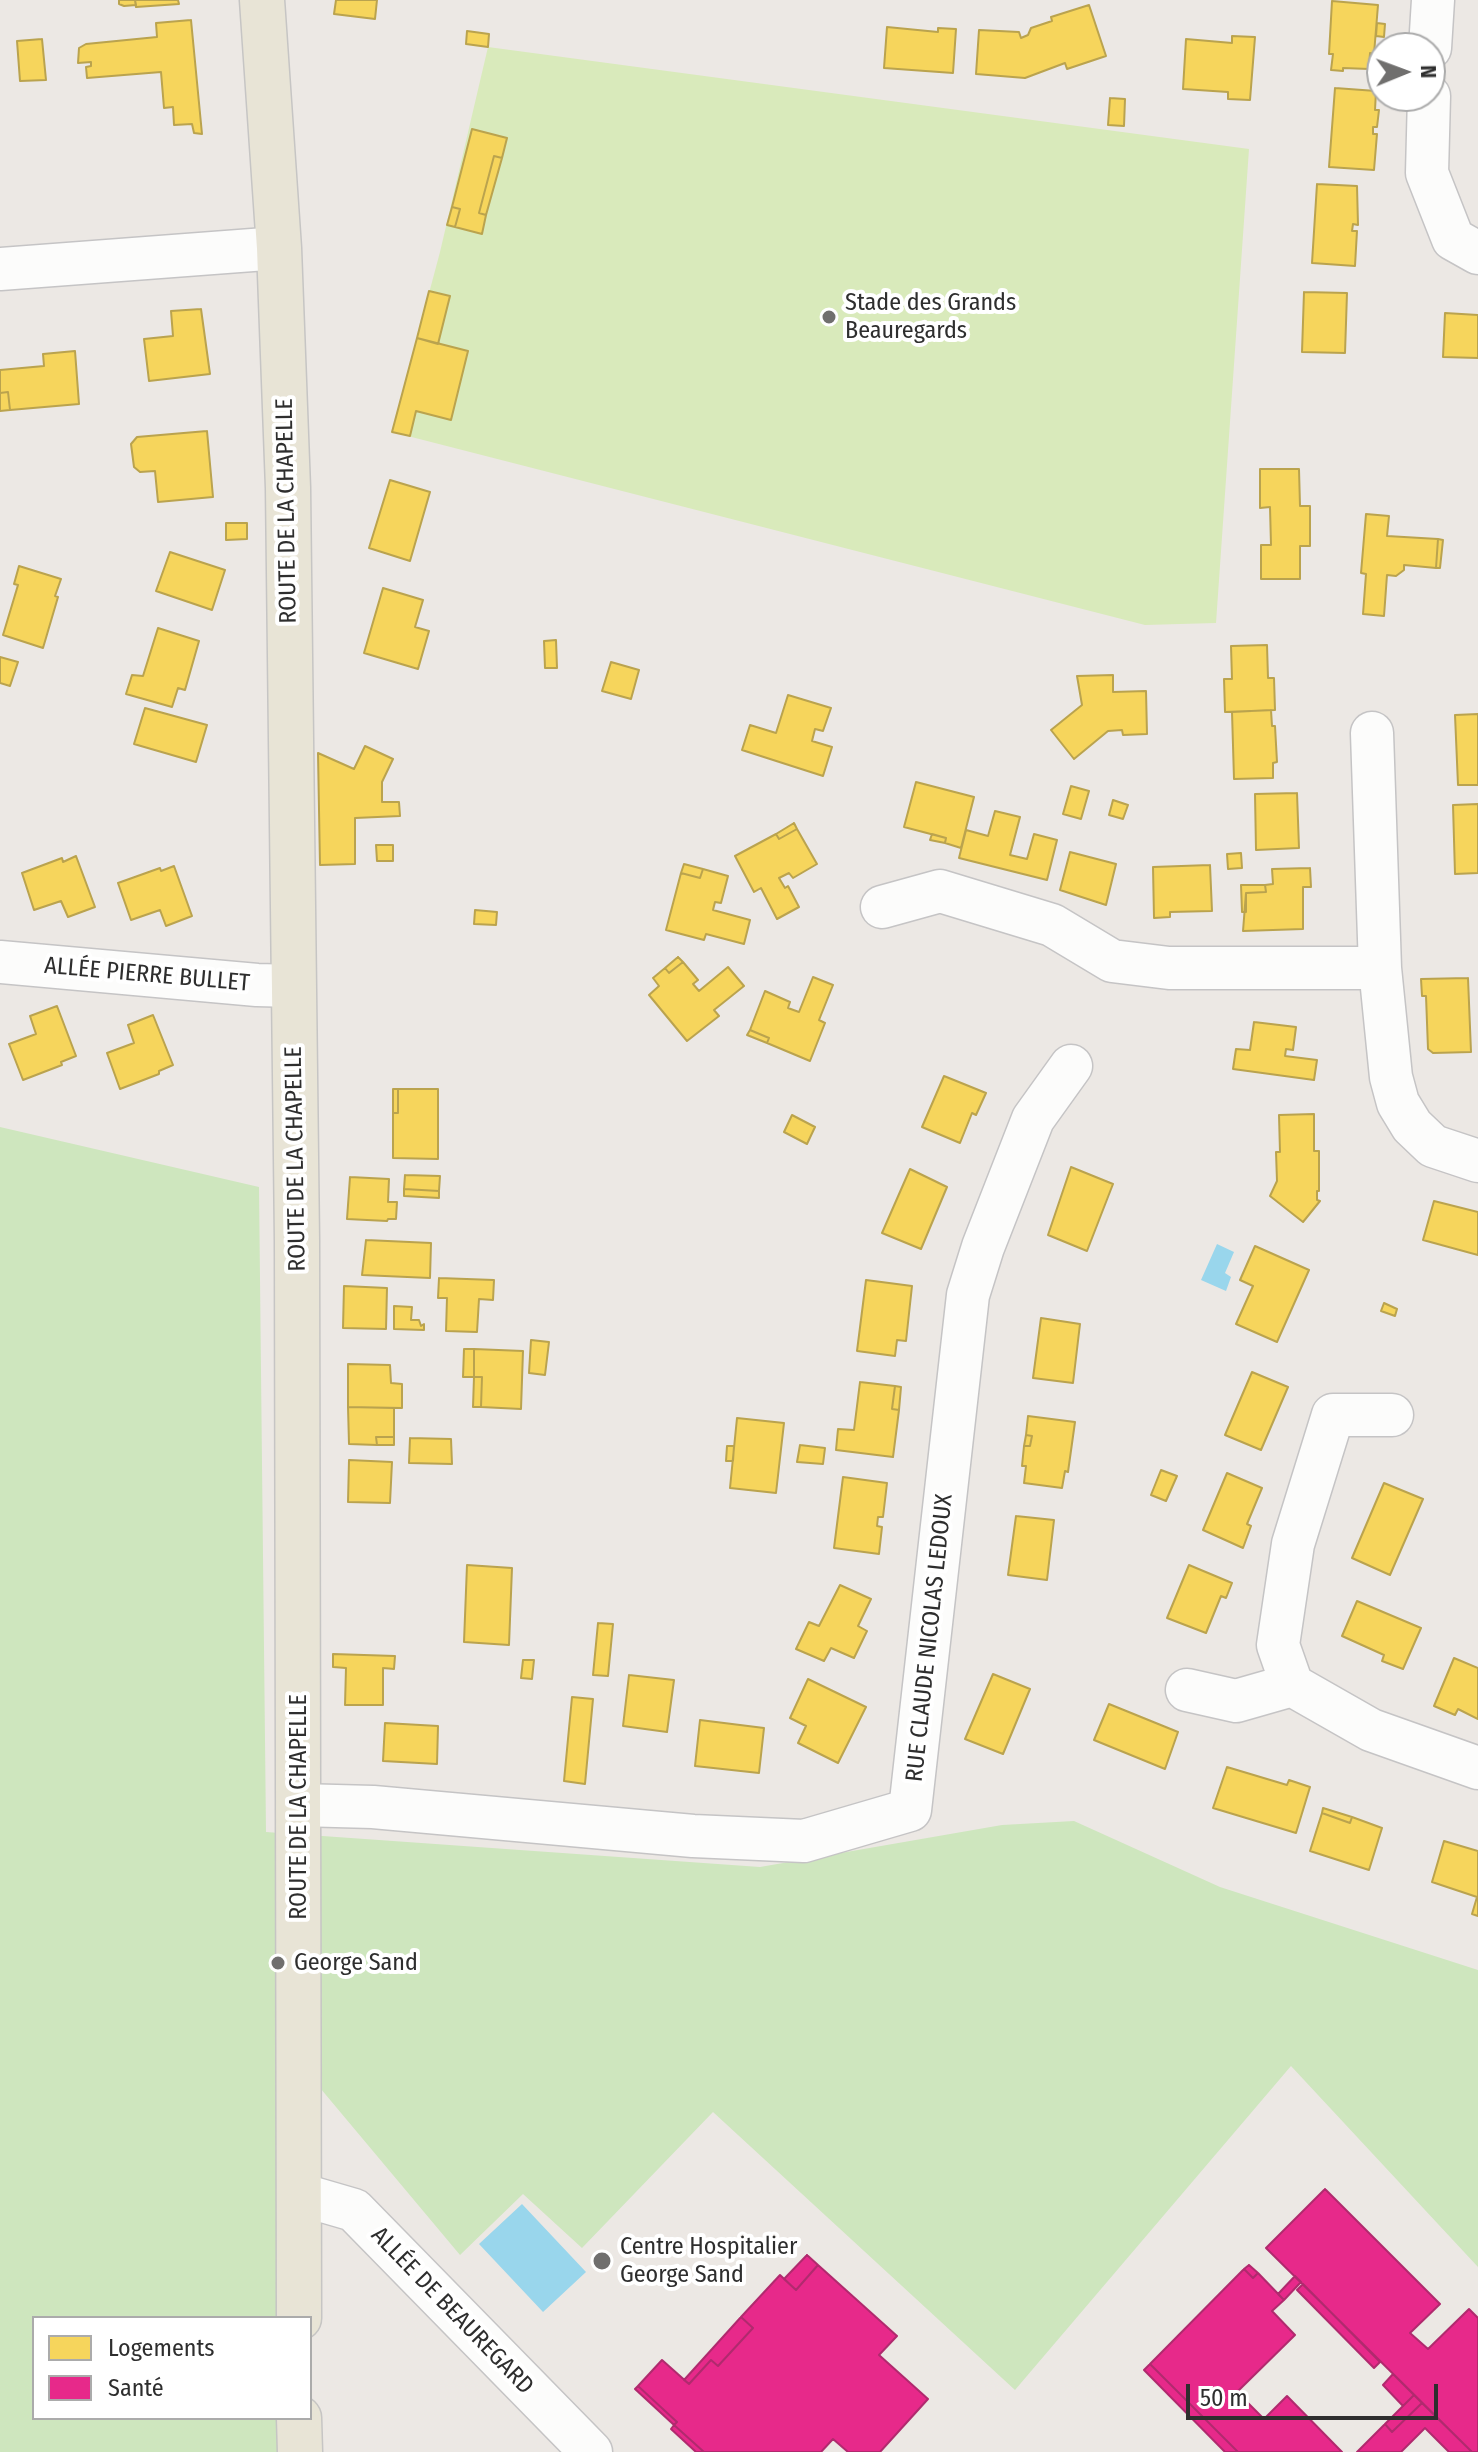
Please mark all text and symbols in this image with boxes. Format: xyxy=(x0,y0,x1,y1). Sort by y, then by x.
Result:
north arrow xyxy=(1366,32,1446,112)
text: N xyxy=(1415,65,1442,78)
place label: Stade des Grands Beauregards xyxy=(845,289,1016,345)
marker: Stade des Grands Beauregards xyxy=(820,308,838,326)
street label: ROUTE DE LA CHAPELLE xyxy=(271,398,303,624)
street label: ALLÉE PIERRE BULLET xyxy=(43,952,251,998)
street label: ROUTE DE LA CHAPELLE xyxy=(280,1046,312,1272)
street label: RUE CLAUDE NICOLAS LEDOUX xyxy=(901,1493,959,1783)
street label: ROUTE DE LA CHAPELLE xyxy=(285,1694,313,1920)
place label: George Sand xyxy=(294,1949,418,1977)
marker: George Sand xyxy=(269,1954,287,1972)
street label: ALLÉE DE BEAUREGARD xyxy=(365,2221,539,2401)
place label: Centre Hospitalier George Sand xyxy=(620,2233,797,2289)
marker: Centre Hospitalier George Sand xyxy=(591,2250,613,2272)
legend xyxy=(32,2316,312,2420)
text: Logements xyxy=(108,2334,215,2362)
scale bar xyxy=(1190,2368,1442,2418)
text: Santé xyxy=(108,2374,164,2402)
text: 50 m xyxy=(1200,2384,1248,2412)

